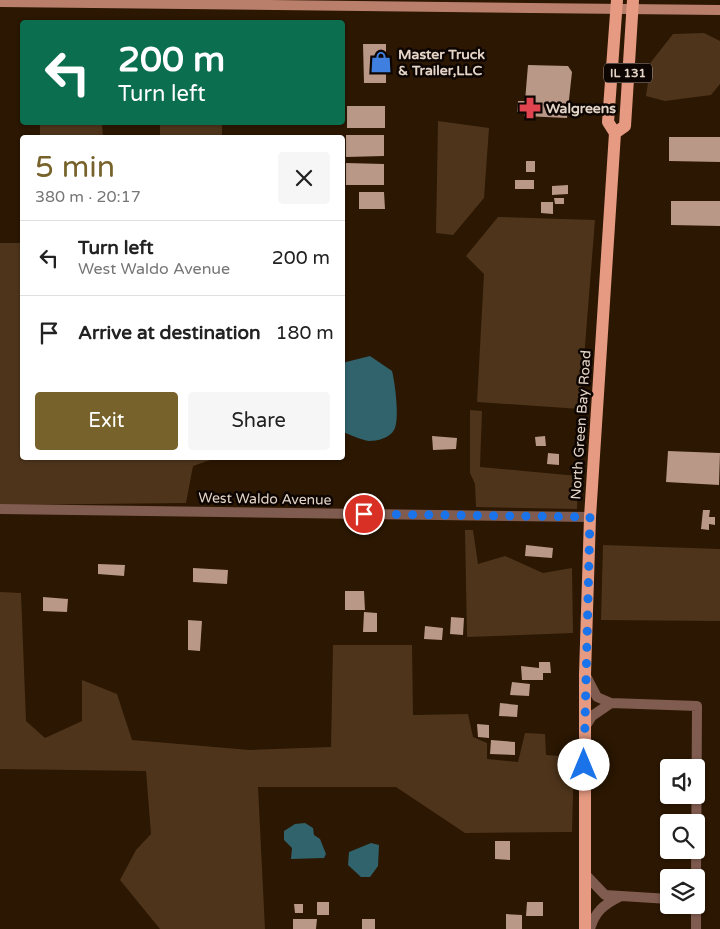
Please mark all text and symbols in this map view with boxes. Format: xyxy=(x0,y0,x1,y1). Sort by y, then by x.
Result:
text: 200 m xyxy=(118,39,225,81)
icon: left xyxy=(35,40,100,105)
place label: Master Truck & Trailer,LLC xyxy=(398,46,485,79)
shop icon: Master Truck & Trailer,LLC xyxy=(368,49,394,75)
road number: IL 131 xyxy=(604,64,652,82)
text: Turn left xyxy=(118,81,206,107)
pharmacy icon: Walgreens xyxy=(517,95,543,121)
place label: Walgreens xyxy=(546,100,616,117)
text: 5 min xyxy=(35,149,115,186)
button: close xyxy=(278,152,330,204)
text: 380 m · 20:17 xyxy=(35,187,141,207)
text: Turn left xyxy=(78,237,154,259)
icon: left xyxy=(35,244,63,272)
text: 200 m xyxy=(272,247,330,269)
text: West Waldo Avenue xyxy=(78,259,230,279)
icon: arrive xyxy=(35,319,63,347)
text: Arrive at destination xyxy=(78,322,261,344)
text: 180 m xyxy=(276,322,334,344)
street label: North Green Bay Road xyxy=(567,350,595,500)
button: Exit xyxy=(35,392,178,450)
button: Share xyxy=(188,392,330,450)
street label: West Waldo Avenue xyxy=(198,489,332,509)
pin xyxy=(343,493,385,535)
icon: arrive xyxy=(350,500,378,528)
position arrow xyxy=(557,738,609,790)
map controls xyxy=(660,759,705,914)
button: sound xyxy=(660,759,705,804)
button: search xyxy=(660,814,705,859)
button: layers xyxy=(660,869,705,914)

